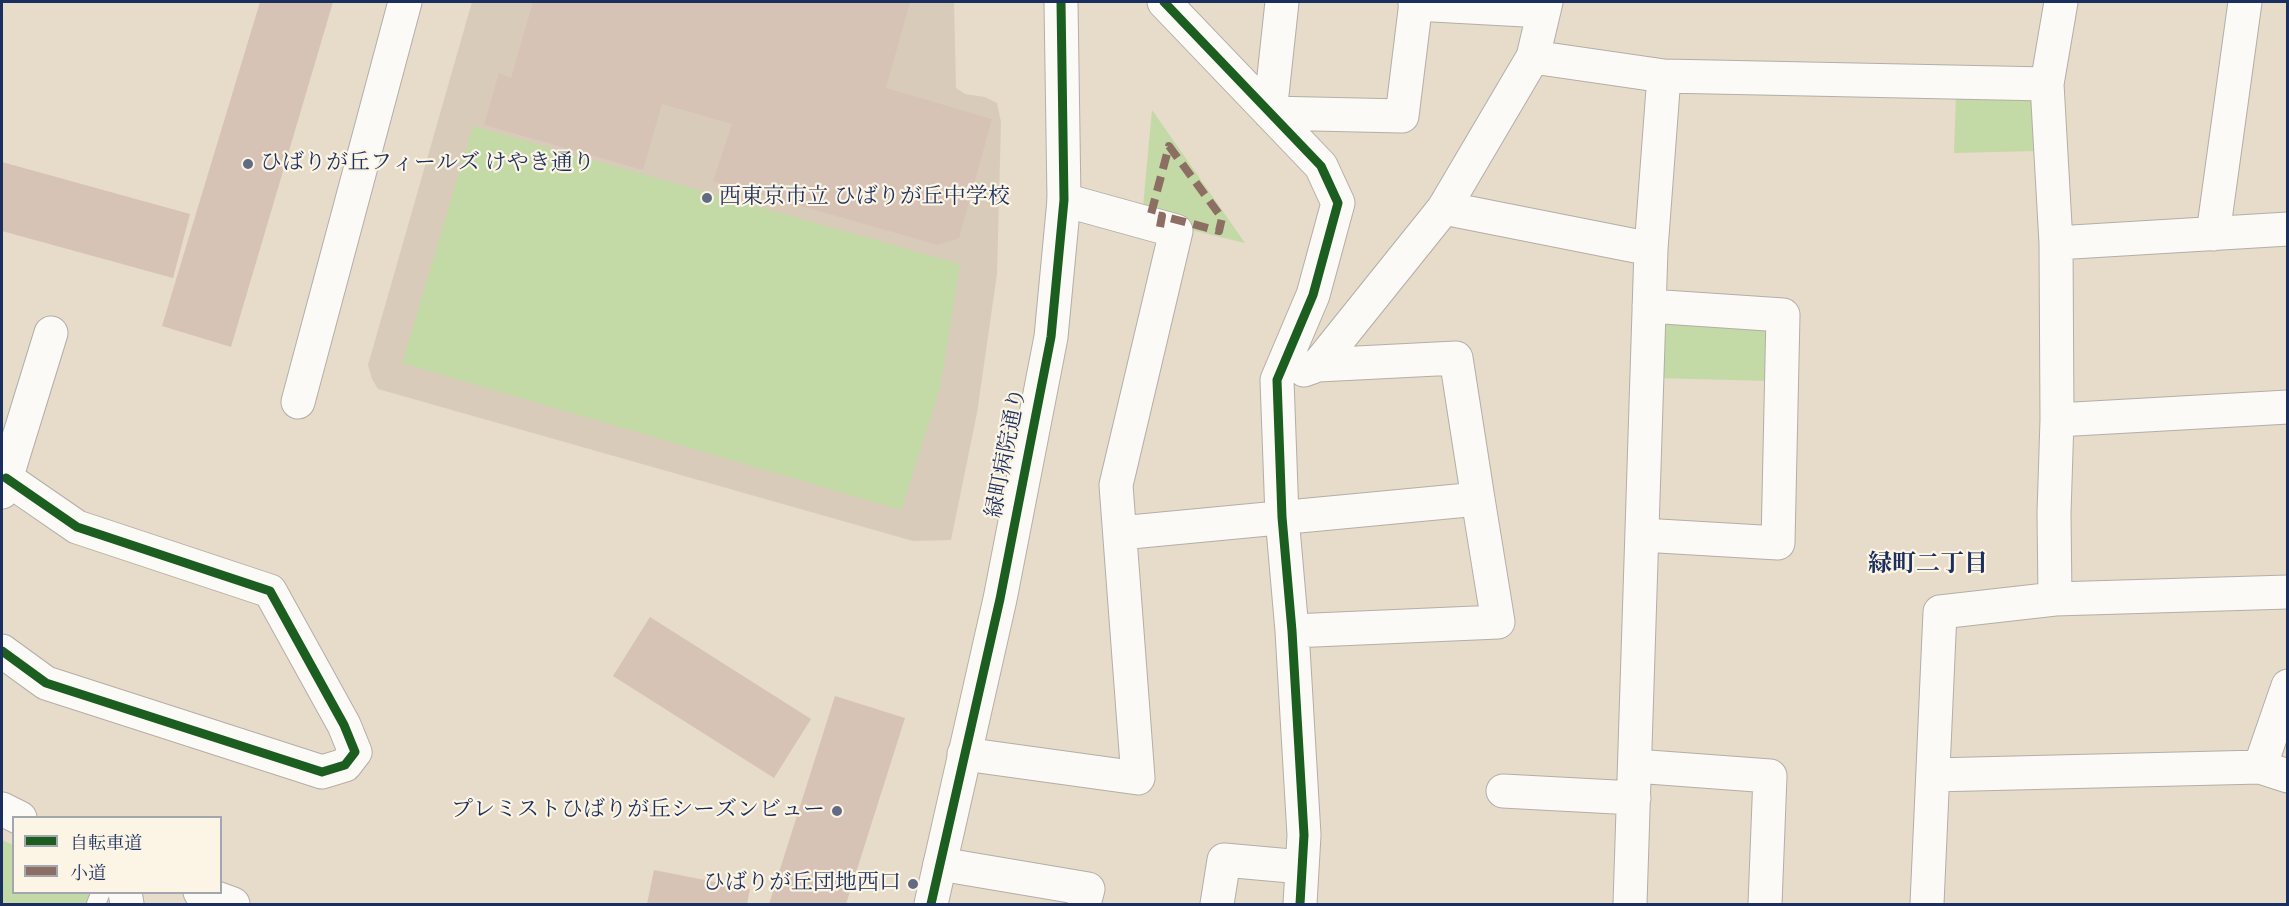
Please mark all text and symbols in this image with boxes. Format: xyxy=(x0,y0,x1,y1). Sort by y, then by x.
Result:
place label: ひばりが丘フィールズ けやき通り xyxy=(260,151,595,177)
marker: ひばりが丘フィールズ けやき通り xyxy=(241,157,255,171)
place label: 西東京市立 ひばりが丘中学校 xyxy=(719,185,1010,211)
marker: 西東京市立 ひばりが丘中学校 xyxy=(700,191,714,205)
street label: 緑町病院通り xyxy=(982,386,1034,520)
district label: 緑町二丁目 xyxy=(1868,552,1988,580)
place label: プレミストひばりが丘シーズンビュー xyxy=(451,798,825,824)
marker: プレミストひばりが丘シーズンビュー xyxy=(830,804,844,818)
legend xyxy=(12,816,222,894)
text: 自転車道 xyxy=(70,833,142,855)
text: 小道 xyxy=(70,863,106,885)
place label: ひばりが丘団地西口 xyxy=(703,871,901,897)
marker: ひばりが丘団地西口 xyxy=(906,877,920,891)

